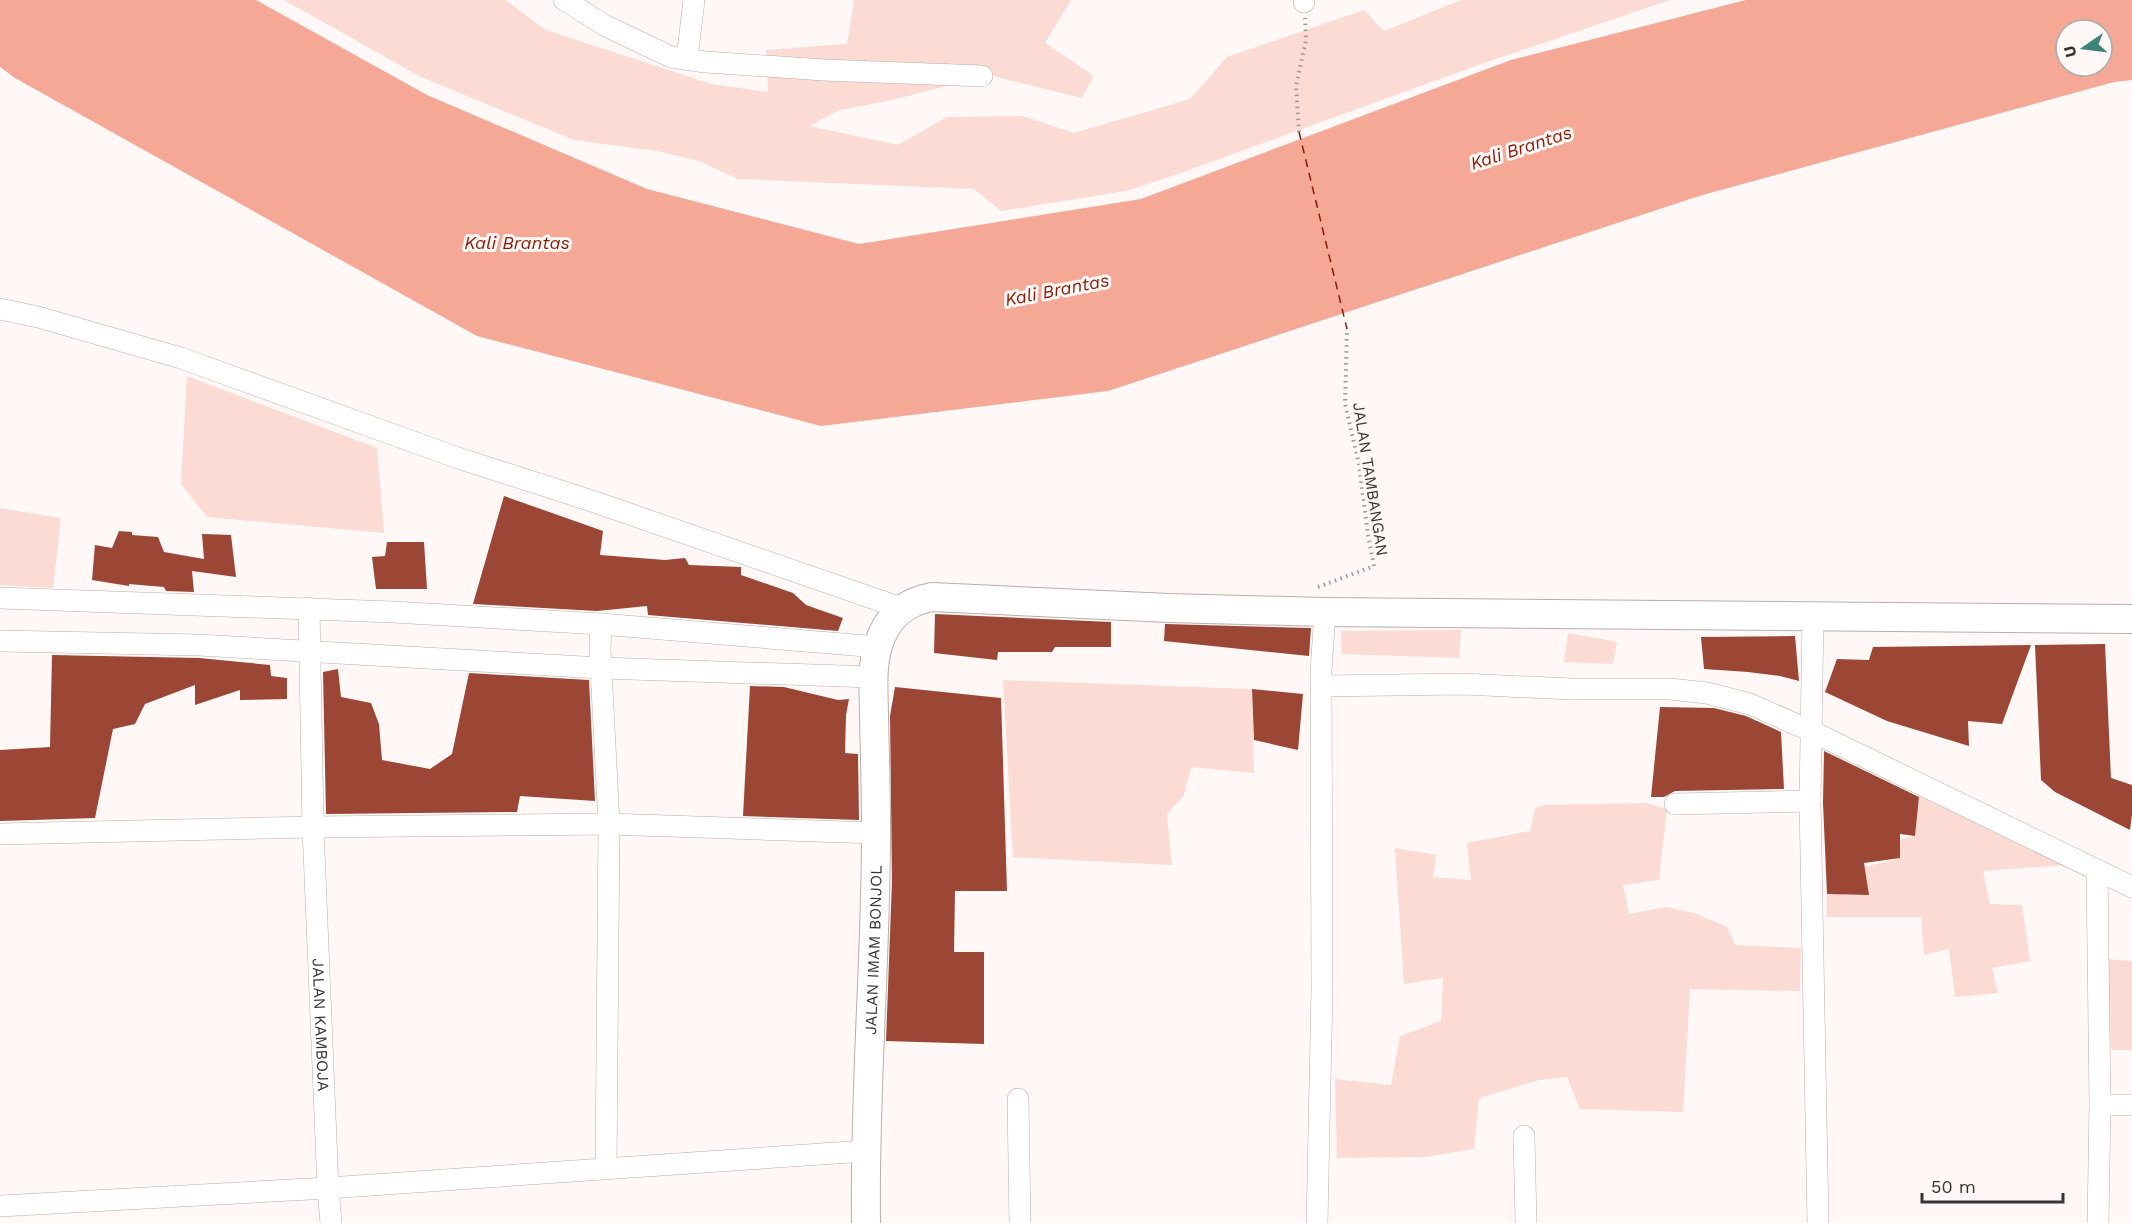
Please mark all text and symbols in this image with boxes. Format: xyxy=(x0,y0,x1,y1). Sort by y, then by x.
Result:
north arrow xyxy=(2054,18,2114,78)
text: U xyxy=(2059,44,2081,59)
water label: Kali Brantas xyxy=(1467,121,1574,174)
water label: Kali Brantas xyxy=(464,232,570,253)
water label: Kali Brantas xyxy=(1003,269,1111,310)
street label: JALAN TAMBANGAN xyxy=(1349,401,1392,557)
street label: JALAN IMAM BONJOL xyxy=(861,865,886,1035)
street label: JALAN KAMBOJA xyxy=(308,958,333,1092)
scale bar xyxy=(1922,1166,2063,1204)
text: 50 m xyxy=(1931,1176,1976,1197)

